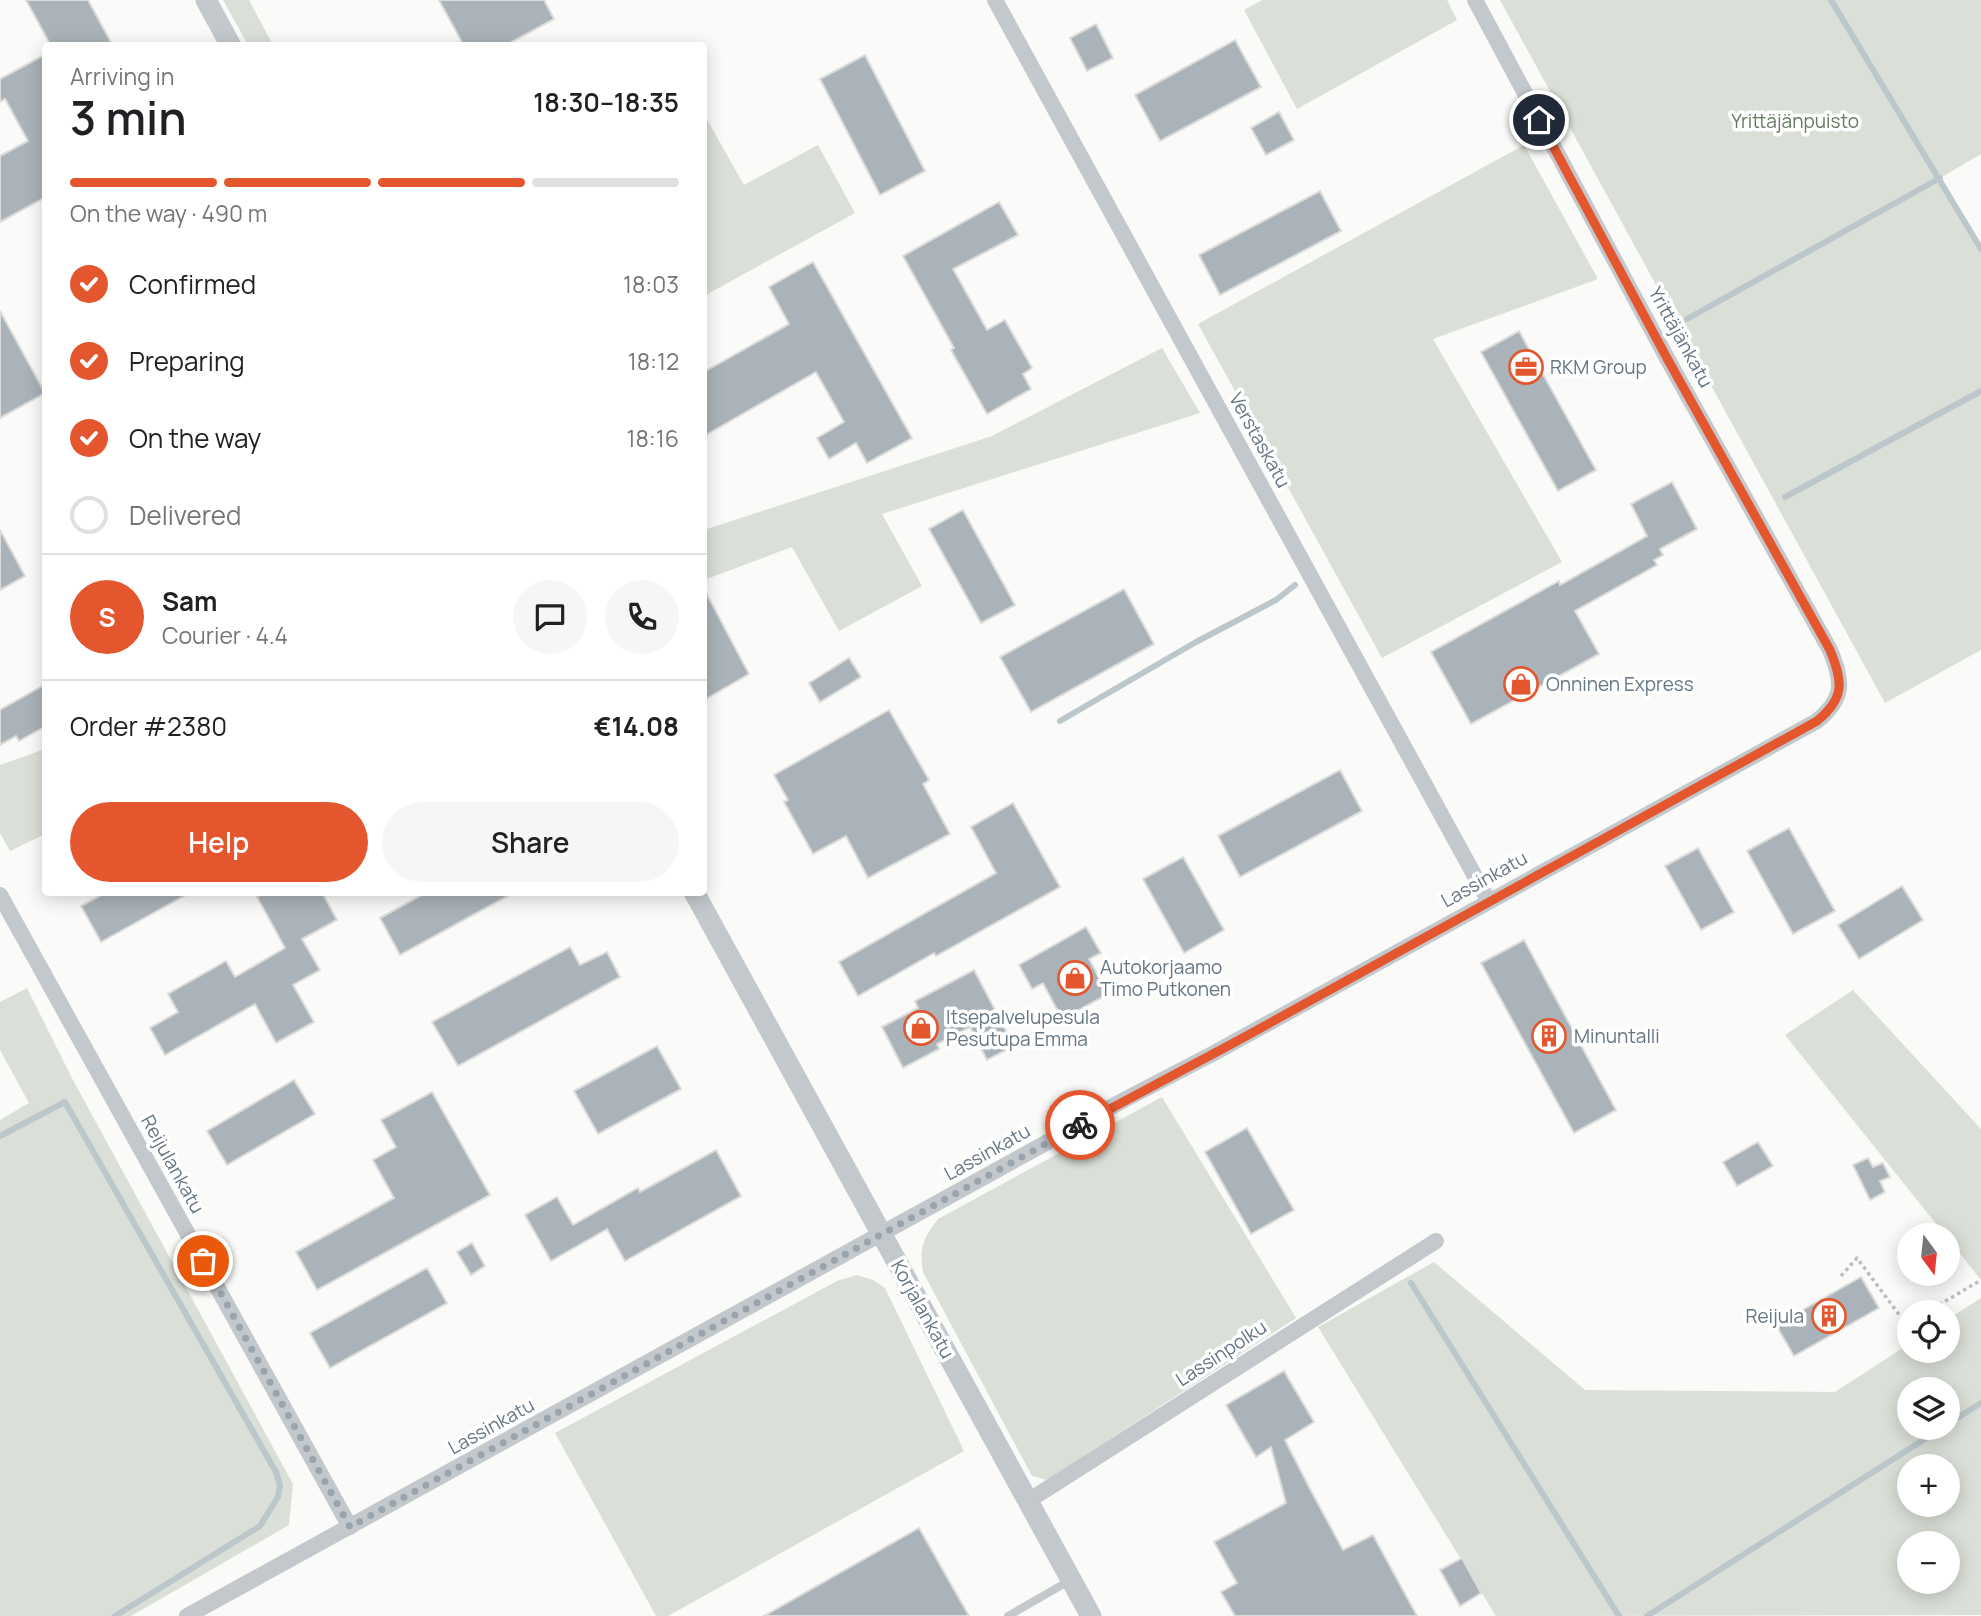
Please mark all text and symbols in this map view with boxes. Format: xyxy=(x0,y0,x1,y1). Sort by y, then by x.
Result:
text: Arriving in xyxy=(70,60,175,92)
text: 18:30–18:35 xyxy=(533,84,679,120)
text: 3 min xyxy=(70,86,187,149)
pin xyxy=(1509,90,1569,150)
icon: home xyxy=(1520,101,1558,139)
park label: Yrittäjänpuisto xyxy=(1731,108,1859,134)
text: On the way · 490 m xyxy=(70,197,267,229)
icon: check xyxy=(70,265,108,303)
text: Confirmed xyxy=(129,266,256,302)
text: 18:03 xyxy=(623,268,679,300)
street label: Yrittäjänkatu xyxy=(1643,282,1719,392)
icon: check xyxy=(70,342,108,380)
text: Preparing xyxy=(129,343,245,379)
text: 18:12 xyxy=(628,345,679,377)
office icon: RKM Group xyxy=(1507,348,1545,386)
place label: RKM Group xyxy=(1550,354,1647,380)
street label: Verstaskatu xyxy=(1223,388,1297,492)
icon: check xyxy=(70,419,108,457)
text: On the way xyxy=(129,420,261,456)
text: 18:16 xyxy=(627,422,679,454)
text: Delivered xyxy=(129,497,241,533)
button: chat xyxy=(513,580,587,654)
button: phone xyxy=(605,580,679,654)
text: Sam xyxy=(162,583,217,619)
text: S xyxy=(98,599,116,635)
text: Courier · 4.4 xyxy=(162,619,288,651)
shop icon: Onninen Express xyxy=(1502,665,1540,703)
place label: Onninen Express xyxy=(1546,671,1694,697)
text: Order #2380 xyxy=(70,708,227,744)
text: €14.08 xyxy=(594,708,679,744)
button: Help xyxy=(70,802,368,882)
button: Share xyxy=(382,802,679,882)
street label: Lassinkatu xyxy=(1436,845,1532,913)
place label: Autokorjaamo Timo Putkonen xyxy=(1100,954,1231,1002)
shop icon: Autokorjaamo Timo Putkonen xyxy=(1056,959,1094,997)
place label: Itsepalvelupesula Pesutupa Emma xyxy=(946,1004,1100,1052)
shop icon: Itsepalvelupesula Pesutupa Emma xyxy=(902,1009,940,1047)
building icon: Minuntalli xyxy=(1530,1017,1568,1055)
place label: Minuntalli xyxy=(1574,1023,1660,1049)
courier xyxy=(1045,1090,1115,1160)
icon: bike xyxy=(1061,1106,1099,1144)
street label: Reijulankatu xyxy=(135,1110,211,1218)
street label: Lassinkatu xyxy=(939,1118,1035,1186)
north arrow xyxy=(1897,1223,1960,1286)
map controls xyxy=(1897,1223,1960,1594)
pin xyxy=(173,1231,233,1291)
icon: bag xyxy=(184,1242,222,1280)
street label: Korjalankatu xyxy=(885,1255,961,1363)
building icon: Reijula xyxy=(1810,1297,1848,1335)
button: locate xyxy=(1897,1300,1960,1363)
place label: Reijula xyxy=(1745,1303,1804,1329)
street label: Lassinpolku xyxy=(1170,1314,1272,1392)
button: layers xyxy=(1897,1377,1960,1440)
street label: Lassinkatu xyxy=(443,1392,539,1460)
button: + xyxy=(1897,1454,1960,1517)
button: − xyxy=(1897,1531,1960,1594)

